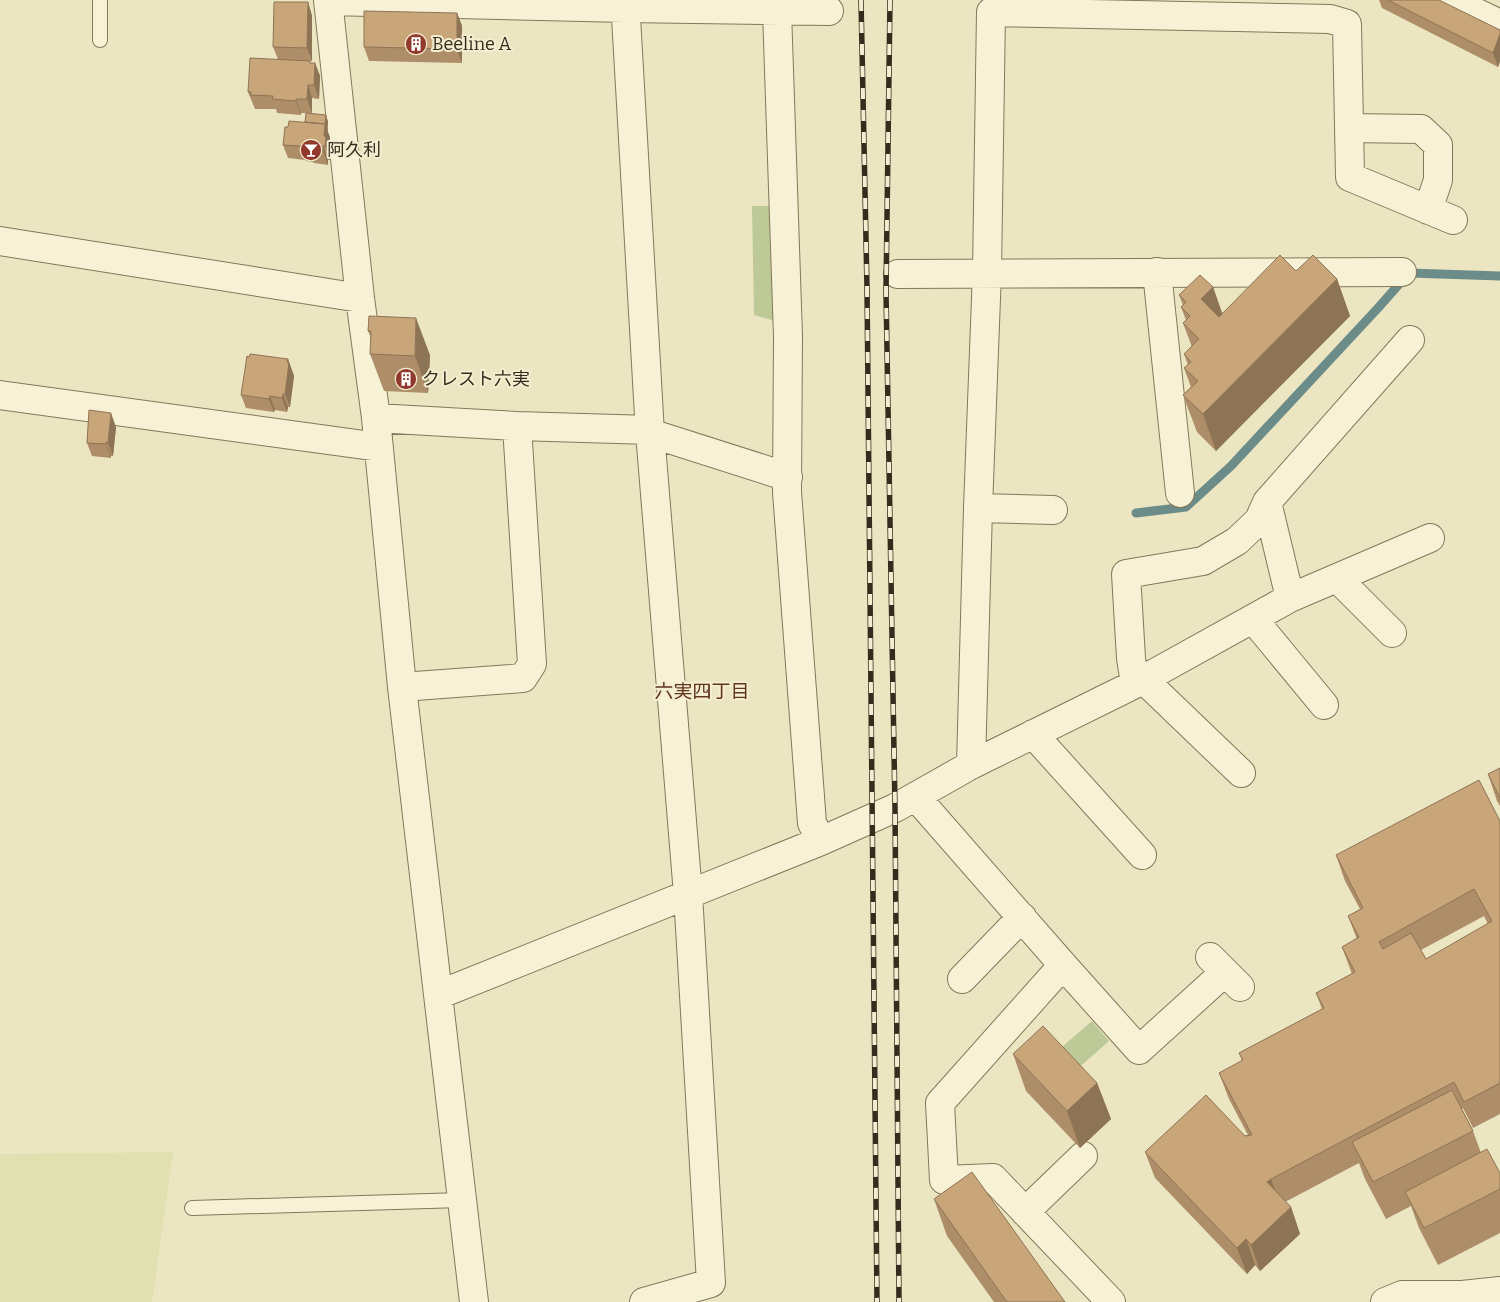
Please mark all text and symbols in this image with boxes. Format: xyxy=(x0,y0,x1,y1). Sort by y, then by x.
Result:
building icon: Beeline A xyxy=(404,32,428,56)
place label: Beeline A xyxy=(432,33,511,55)
bar icon: 阿久利 xyxy=(299,138,323,162)
place label: 阿久利 xyxy=(327,139,381,161)
building icon: クレスト六実 xyxy=(394,367,418,391)
place label: クレスト六実 xyxy=(422,368,530,390)
district label: 六実四丁目 xyxy=(654,680,750,703)

